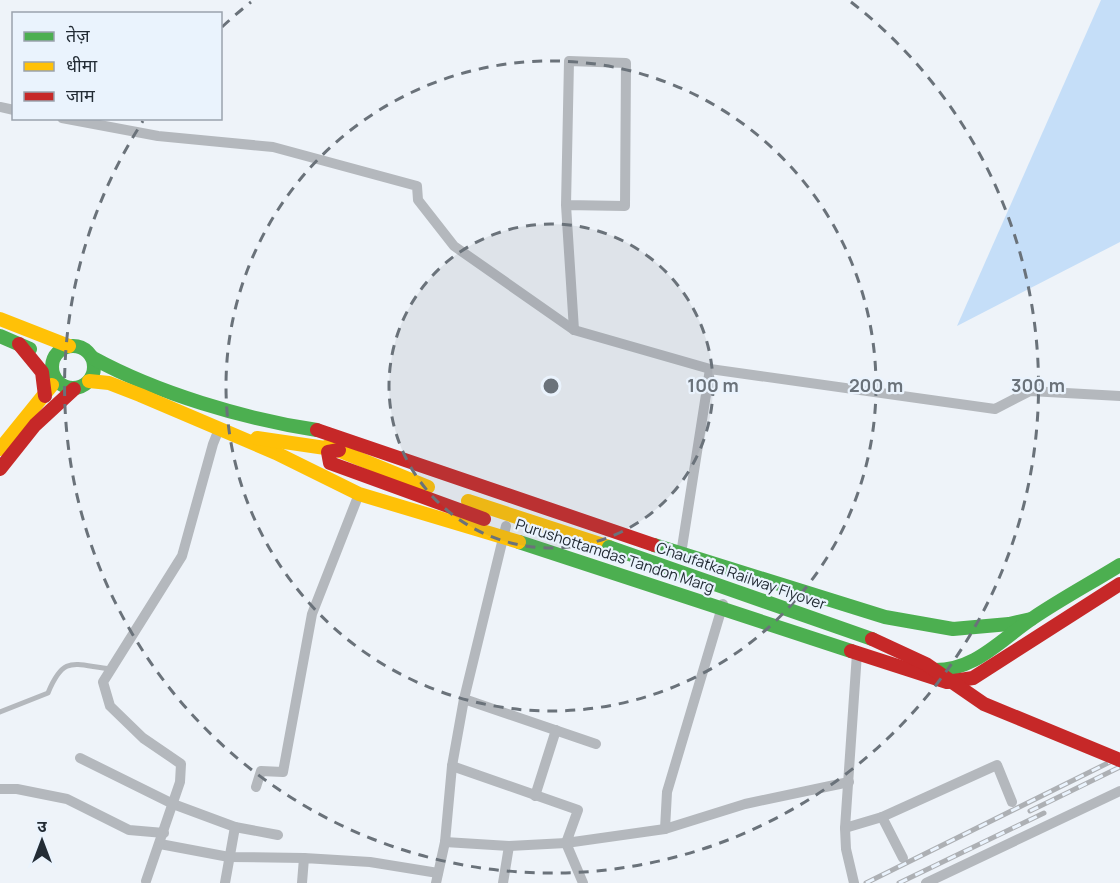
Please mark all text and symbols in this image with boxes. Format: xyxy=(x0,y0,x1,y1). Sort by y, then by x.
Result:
legend xyxy=(12,12,222,120)
text: तेज़ xyxy=(66,23,90,47)
text: धीमा xyxy=(66,53,97,77)
text: जाम xyxy=(66,83,96,107)
text: 100 m xyxy=(687,373,739,397)
text: 200 m xyxy=(849,373,903,397)
text: 300 m xyxy=(1011,373,1065,397)
centre of rings xyxy=(541,376,561,396)
street label: Purushottamdas Tandon Marg xyxy=(513,513,717,598)
street label: Chaufatka Railway Flyover xyxy=(653,537,830,615)
north arrow xyxy=(12,811,72,871)
text: उ xyxy=(37,815,47,837)

